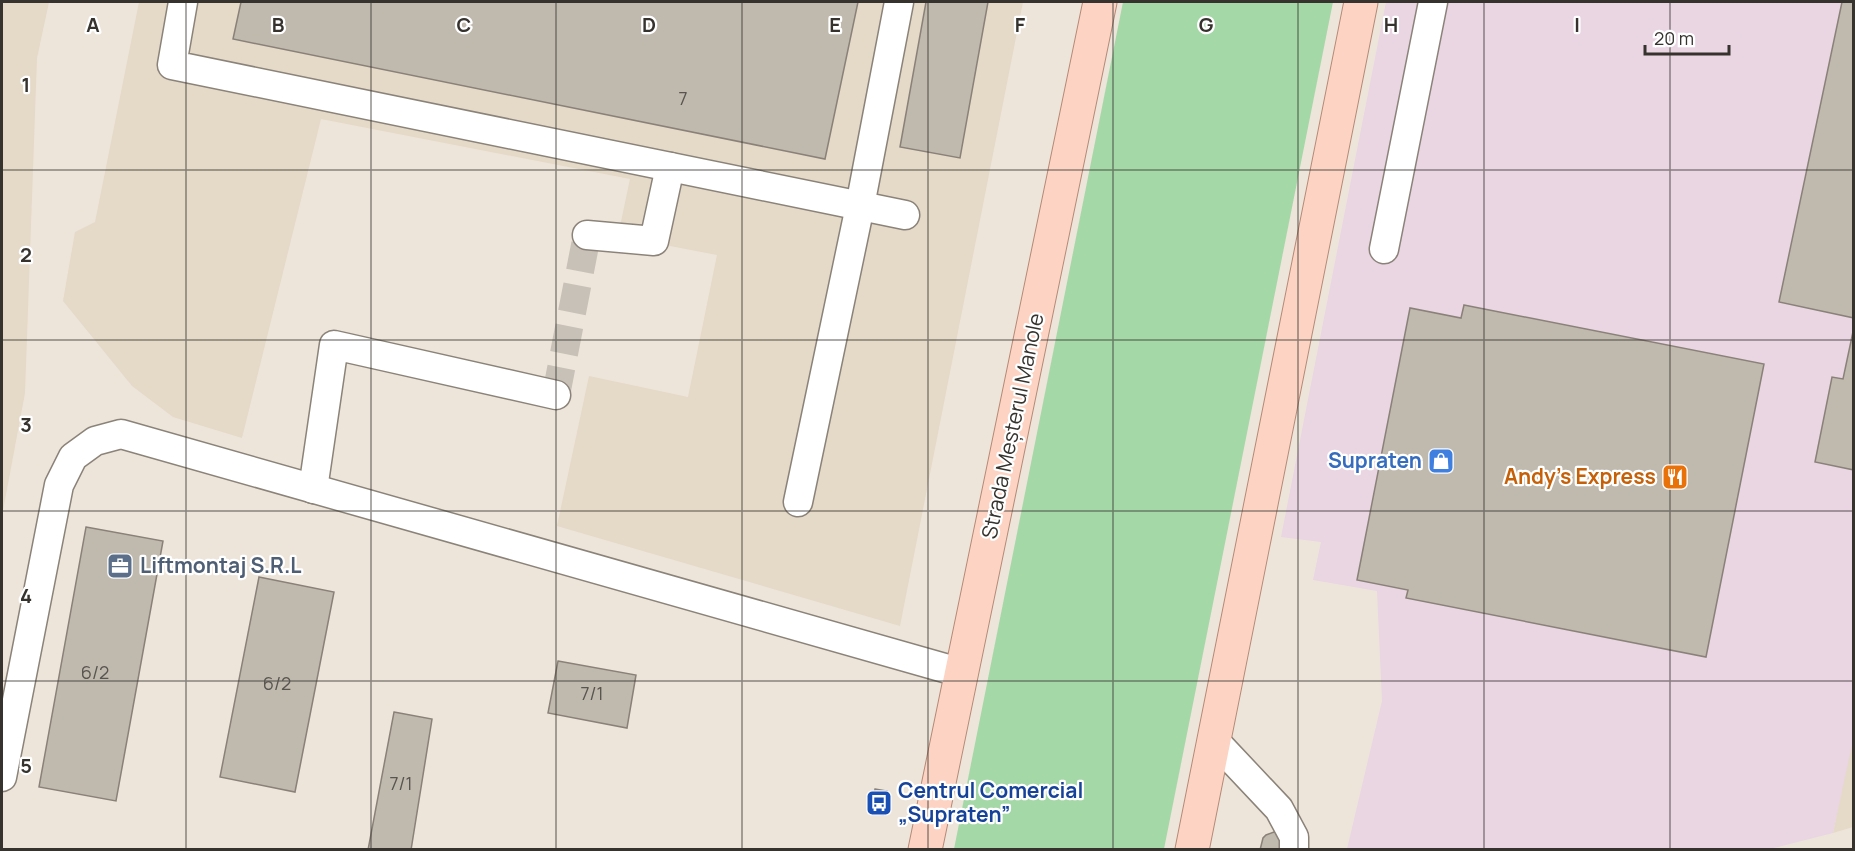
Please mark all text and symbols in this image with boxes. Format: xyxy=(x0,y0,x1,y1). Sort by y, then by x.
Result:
text: A xyxy=(86,11,100,38)
text: B xyxy=(272,11,285,38)
text: C xyxy=(457,11,471,38)
text: D xyxy=(642,11,656,38)
text: E xyxy=(829,11,841,38)
text: F xyxy=(1015,11,1026,38)
text: G xyxy=(1199,11,1214,38)
text: H xyxy=(1384,11,1398,38)
text: I xyxy=(1574,11,1580,38)
scale bar xyxy=(1645,18,1729,56)
text: 20 m xyxy=(1654,26,1694,50)
text: 1 xyxy=(22,71,30,98)
house number: 7 xyxy=(678,86,688,110)
text: 2 xyxy=(20,241,32,268)
street label: Strada Meșterul Manole xyxy=(974,310,1050,541)
text: 3 xyxy=(20,411,32,438)
place label: Supraten xyxy=(1328,446,1422,474)
shop icon: Supraten xyxy=(1426,446,1456,476)
place label: Andy's Express xyxy=(1504,462,1656,490)
restaurant icon: Andy's Express xyxy=(1660,462,1690,492)
office icon: Liftmontaj S.R.L xyxy=(105,551,135,581)
place label: Liftmontaj S.R.L xyxy=(140,551,301,579)
text: 4 xyxy=(20,582,32,609)
house number: 6/2 xyxy=(81,660,109,684)
house number: 6/2 xyxy=(263,671,291,695)
house number: 7/1 xyxy=(580,681,604,705)
text: 5 xyxy=(20,752,32,779)
house number: 7/1 xyxy=(389,771,413,795)
place label: Centrul Comercial „Supraten” xyxy=(898,776,1083,828)
bus stop icon: Centrul Comercial „Supraten” xyxy=(864,788,894,818)

